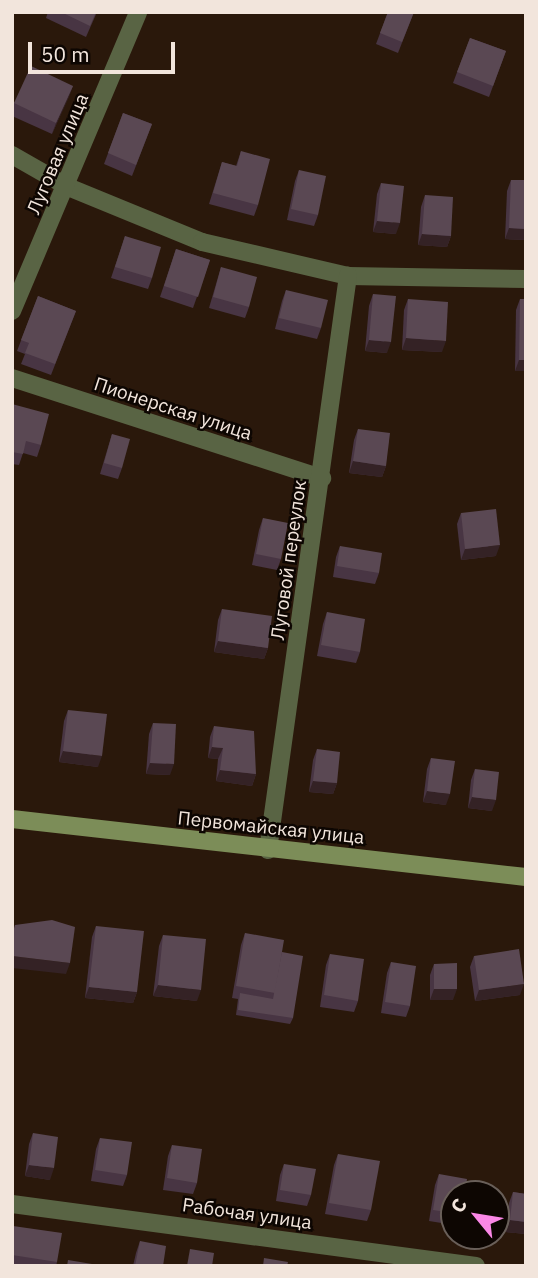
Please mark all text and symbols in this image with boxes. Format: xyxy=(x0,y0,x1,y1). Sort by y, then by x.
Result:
scale bar xyxy=(32,28,178,72)
text: 50 m xyxy=(41,40,90,68)
street label: Луговая улица xyxy=(22,90,94,218)
street label: Пионерская улица xyxy=(91,373,255,445)
street label: Луговой переулок xyxy=(266,478,312,642)
street label: Первомайская улица xyxy=(177,807,365,849)
north arrow xyxy=(440,1180,510,1250)
street label: Рабочая улица xyxy=(181,1194,313,1234)
text: С xyxy=(445,1194,472,1217)

